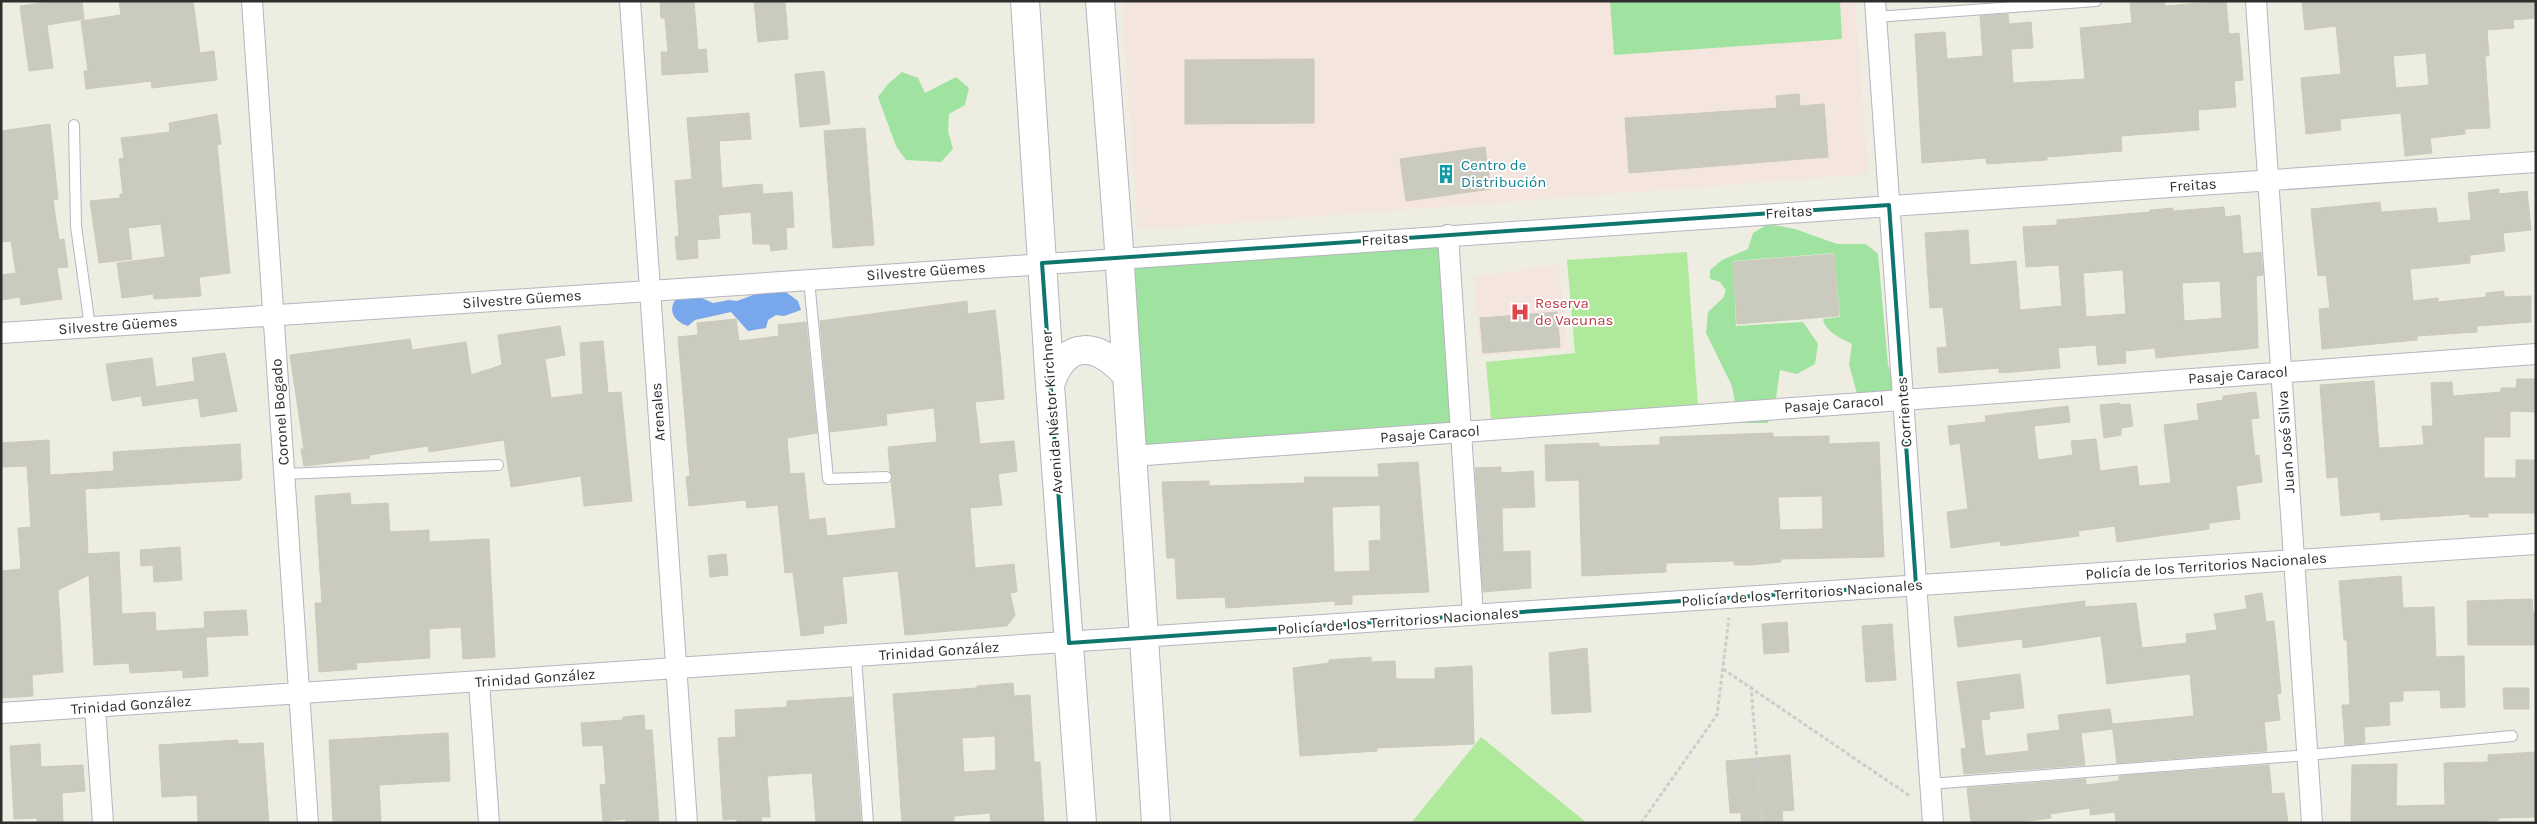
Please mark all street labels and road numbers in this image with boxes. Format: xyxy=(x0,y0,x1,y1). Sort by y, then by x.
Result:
street label: Freitas xyxy=(2169,174,2217,196)
street label: Freitas xyxy=(1765,201,1813,223)
street label: Freitas xyxy=(1361,228,1409,250)
street label: Silvestre Güemes xyxy=(866,258,986,284)
street label: Silvestre Güemes xyxy=(462,286,582,312)
street label: Silvestre Güemes xyxy=(58,312,178,338)
street label: Avenida Néstor Kirchner xyxy=(1037,329,1067,495)
street label: Coronel Bogado xyxy=(267,358,293,466)
street label: Pasaje Caracol xyxy=(2188,363,2288,387)
street label: Corrientes xyxy=(1893,376,1915,448)
street label: Arenales xyxy=(647,382,669,442)
street label: Juan José Silva xyxy=(2273,390,2299,494)
street label: Pasaje Caracol xyxy=(1784,392,1884,416)
street label: Pasaje Caracol xyxy=(1380,422,1480,446)
street label: Policía de los Territorios Nacionales xyxy=(2085,549,2327,583)
street label: Policía de los Territorios Nacionales xyxy=(1681,576,1923,610)
street label: Policía de los Territorios Nacionales xyxy=(1277,604,1519,638)
street label: Trinidad González xyxy=(878,638,1000,664)
street label: Trinidad González xyxy=(474,665,596,691)
street label: Trinidad González xyxy=(70,692,192,718)

